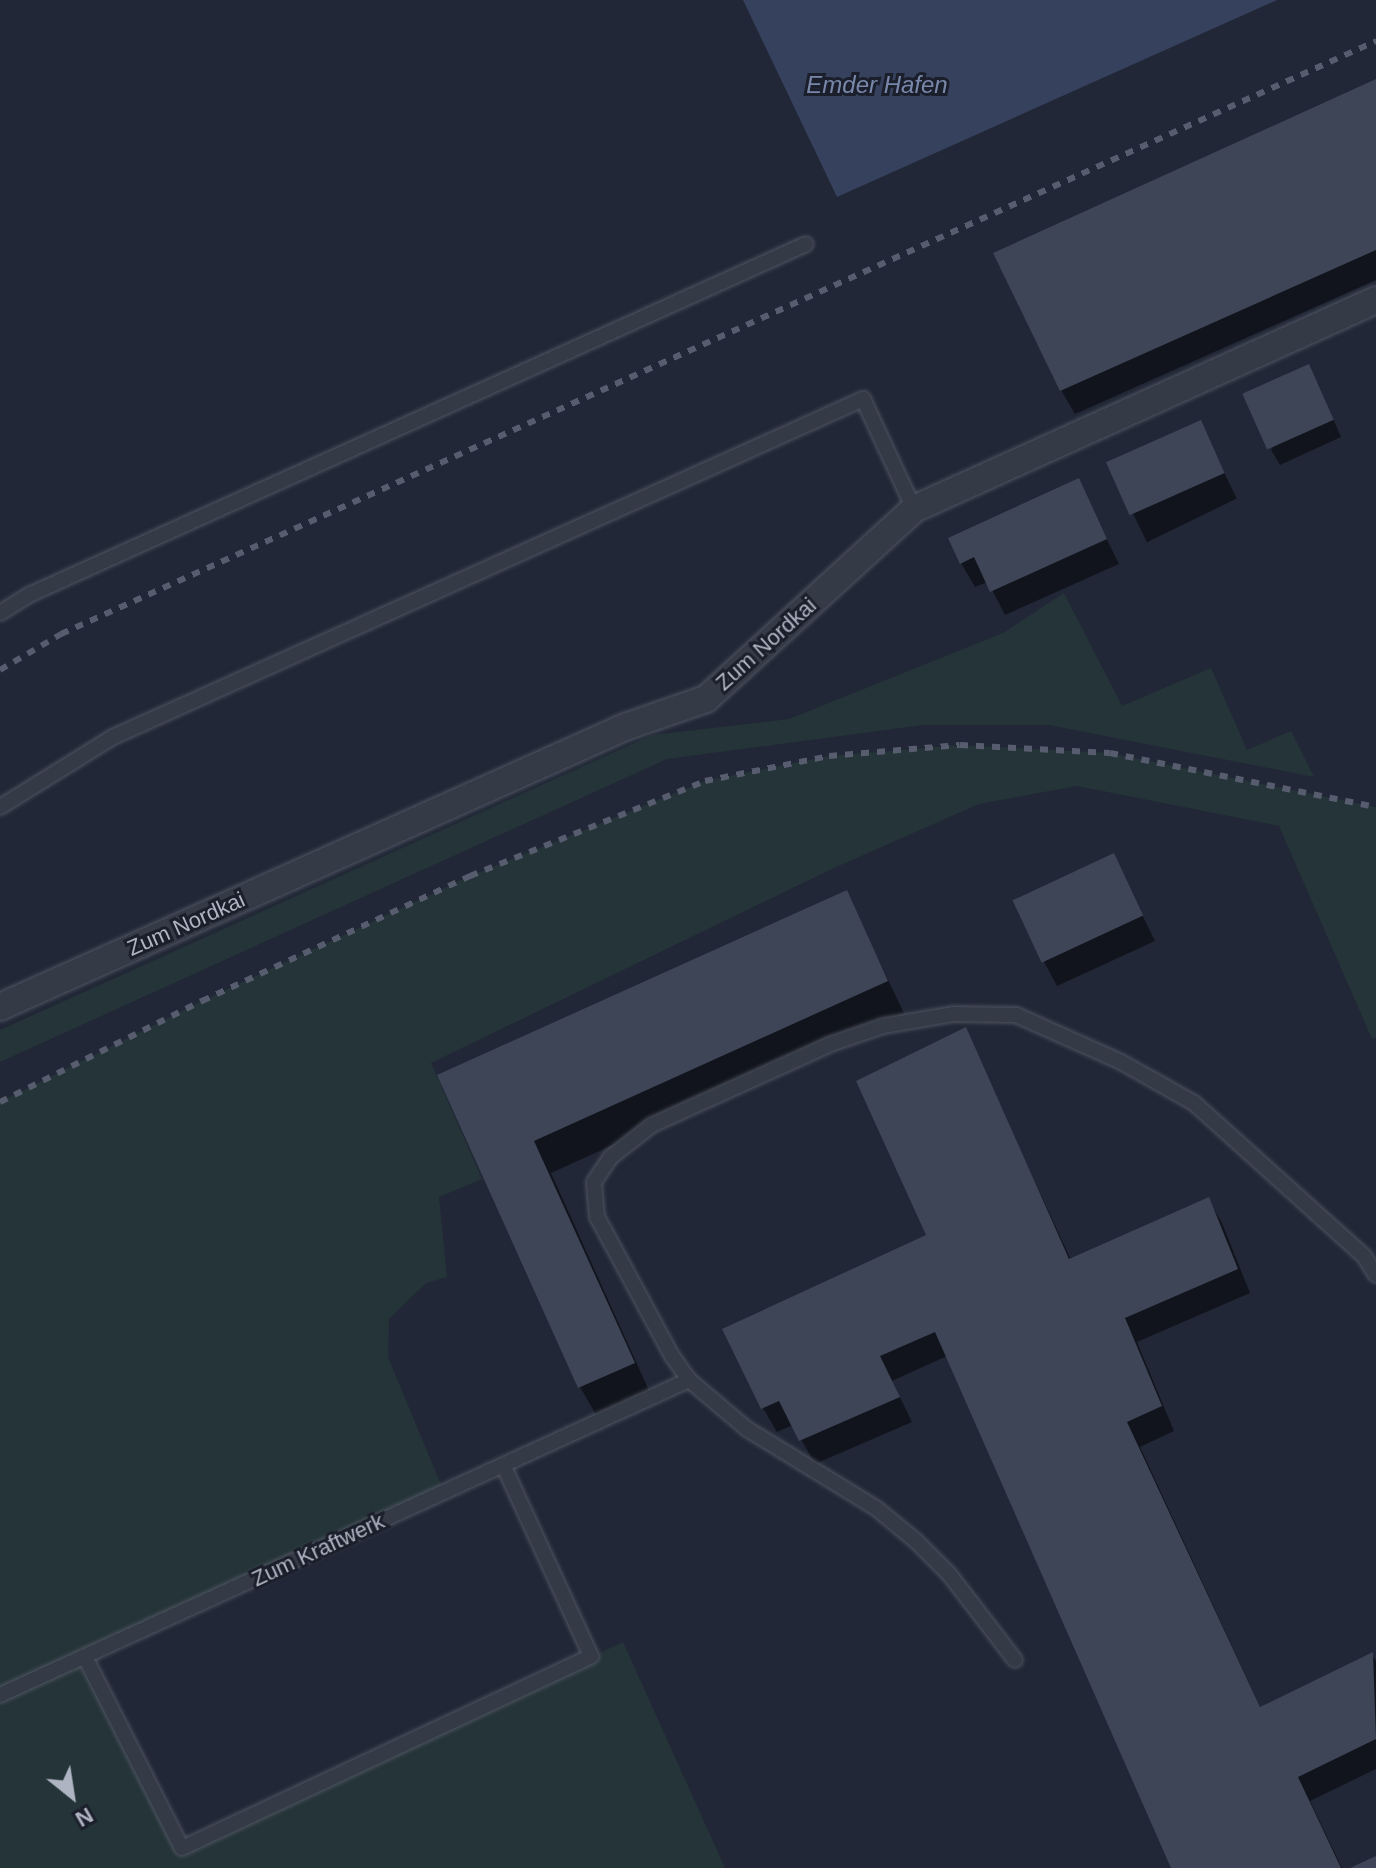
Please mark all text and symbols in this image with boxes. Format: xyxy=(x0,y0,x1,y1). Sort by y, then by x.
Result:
water label: Emder Hafen xyxy=(806,71,948,99)
street label: Zum Nordkai xyxy=(710,592,822,696)
street label: Zum Nordkai xyxy=(123,886,249,962)
street label: Zum Kraftwerk xyxy=(248,1508,388,1592)
north arrow xyxy=(32,1756,112,1836)
text: N xyxy=(71,1802,97,1832)

